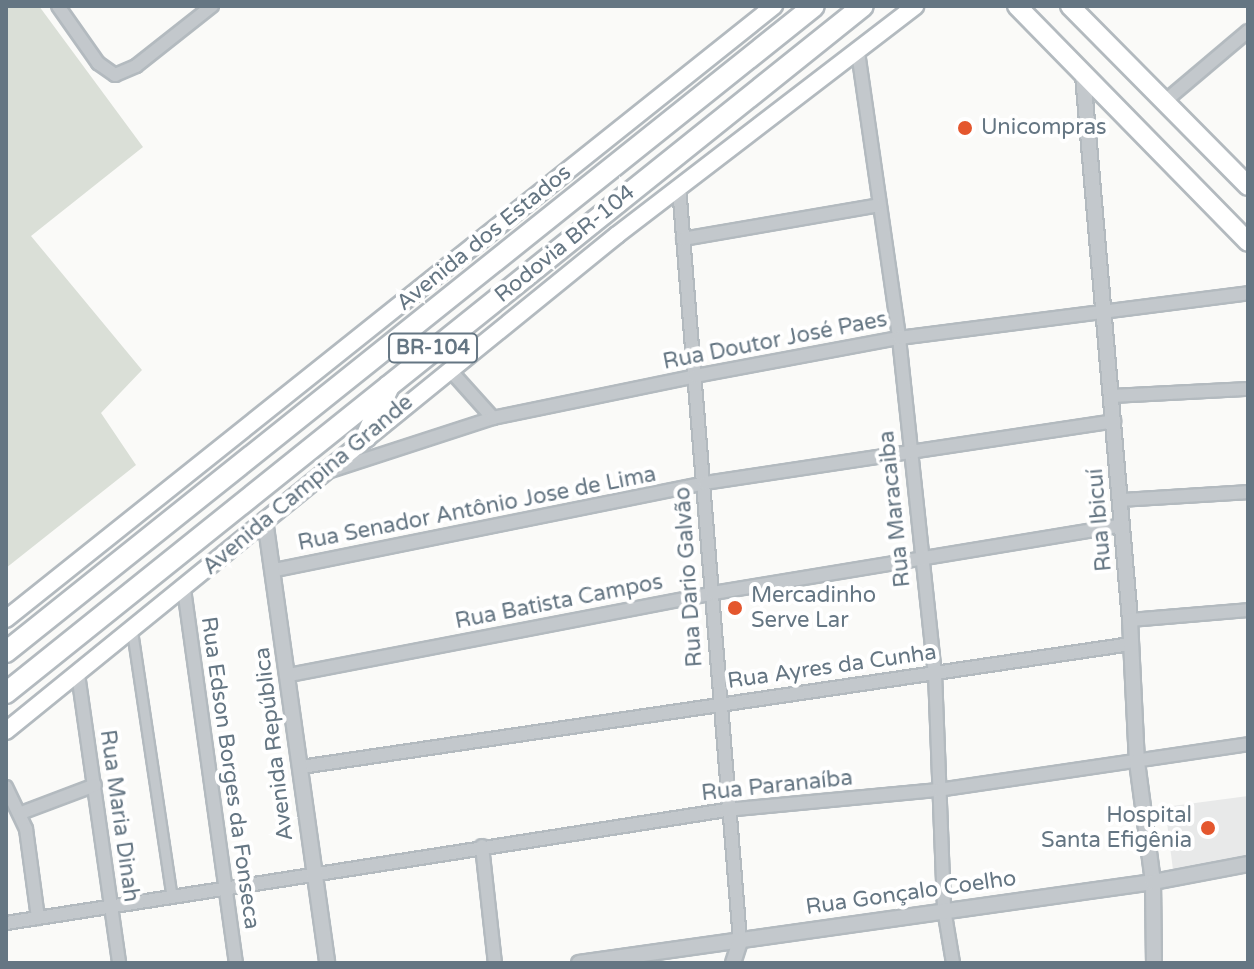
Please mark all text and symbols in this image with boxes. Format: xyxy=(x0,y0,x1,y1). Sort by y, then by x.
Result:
place label: Unicompras xyxy=(981,115,1107,141)
marker: Unicompras xyxy=(956,119,974,137)
street label: Avenida dos Estados xyxy=(391,159,577,317)
street label: Rodovia BR-104 xyxy=(490,179,640,309)
street label: Rua Doutor José Paes xyxy=(661,306,889,376)
road number: BR-104 xyxy=(387,332,479,364)
street label: Avenida Campina Grande xyxy=(198,389,418,581)
street label: Rua Maracaiba xyxy=(874,429,916,589)
street label: Rua Senador Antônio Jose de Lima xyxy=(296,461,658,557)
street label: Rua Ibicuí xyxy=(1082,467,1118,573)
street label: Rua Dario Galvão xyxy=(670,486,708,668)
street label: Rua Batista Campos xyxy=(453,569,665,635)
place label: Mercadinho Serve Lar xyxy=(751,582,876,634)
marker: Mercadinho Serve Lar xyxy=(726,599,744,617)
street label: Rua Edson Borges da Fonseca xyxy=(195,615,265,931)
street label: Rua Ayres da Cunha xyxy=(726,639,938,695)
street label: Avenida República xyxy=(249,646,299,842)
street label: Rua Maria Dinah xyxy=(94,728,144,904)
street label: Rua Paranaíba xyxy=(700,765,854,807)
place label: Hospital Santa Efigênia xyxy=(1041,802,1192,854)
marker: Hospital Santa Efigênia xyxy=(1199,819,1217,837)
street label: Rua Gonçalo Coelho xyxy=(804,865,1018,921)

